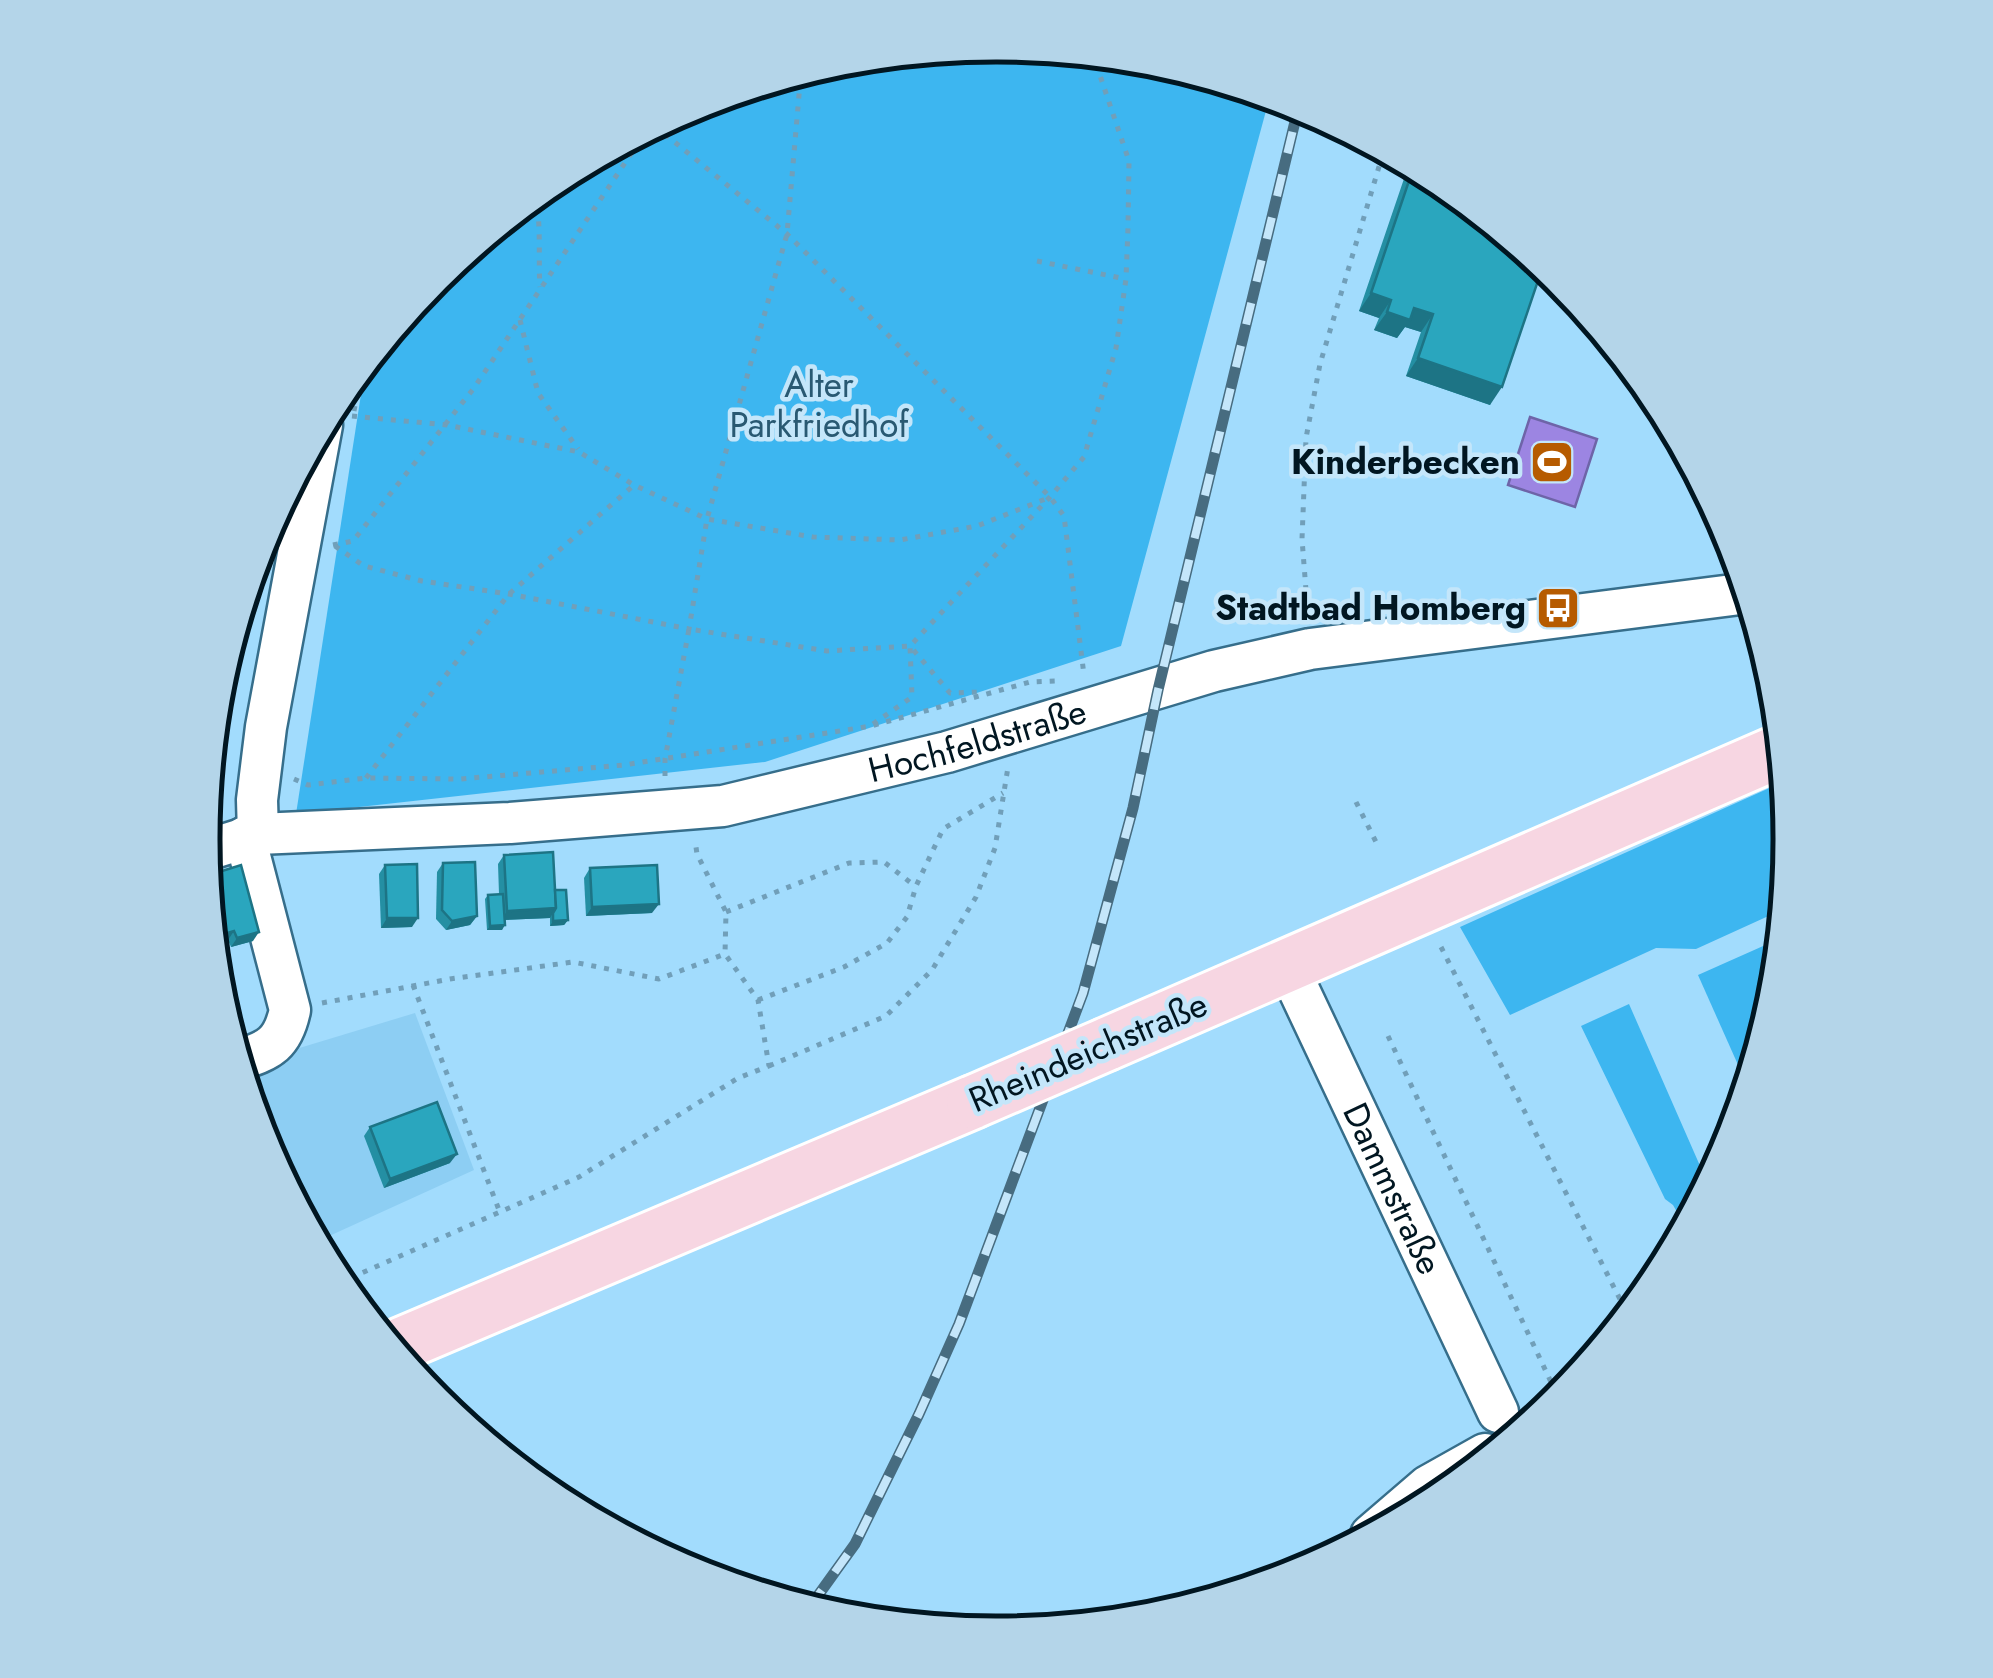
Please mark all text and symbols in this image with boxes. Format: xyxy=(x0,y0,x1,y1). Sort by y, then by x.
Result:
park label: Alter Parkfriedhof xyxy=(730,360,909,450)
place label: Kinderbecken xyxy=(1291,437,1520,487)
sports icon: Kinderbecken xyxy=(1529,439,1575,485)
place label: Stadtbad Homberg xyxy=(1215,583,1526,633)
bus stop icon: Stadtbad Homberg xyxy=(1535,585,1581,631)
street label: Hochfeldstraße xyxy=(863,686,1092,795)
street label: Rheindeichstraße xyxy=(961,979,1215,1125)
street label: Dammstraße xyxy=(1331,1094,1455,1283)

